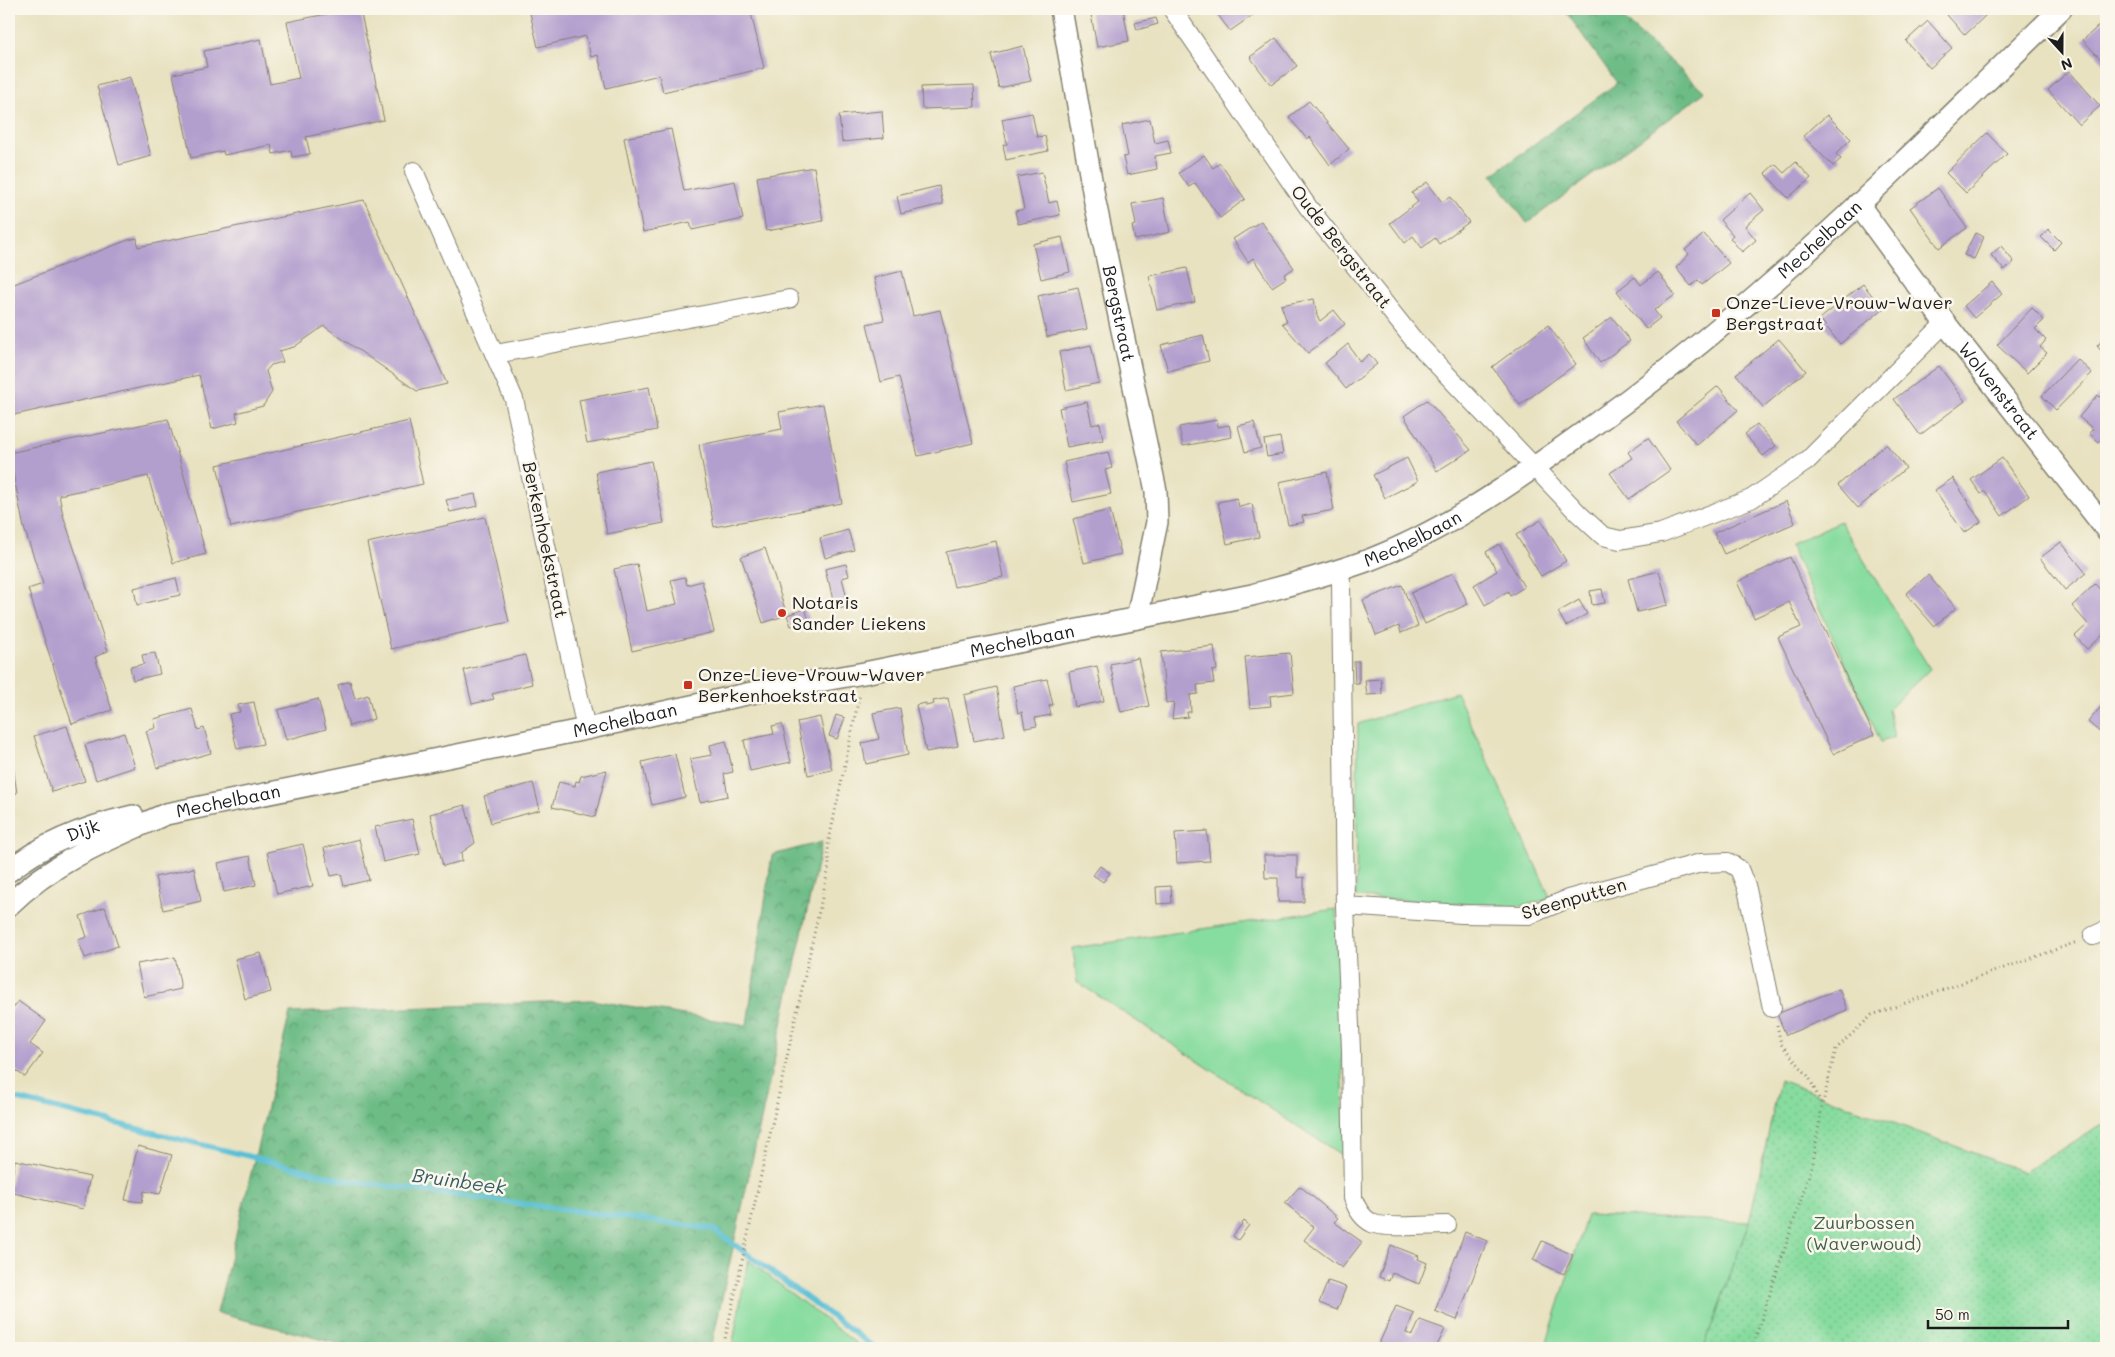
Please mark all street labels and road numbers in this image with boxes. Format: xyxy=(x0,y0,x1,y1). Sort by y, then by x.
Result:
street label: Oude Bergstraat xyxy=(1286,180,1398,313)
street label: Mechelbaan xyxy=(1772,195,1866,284)
street label: Bergstraat xyxy=(1098,263,1141,364)
street label: Wolvenstraat xyxy=(1953,337,2045,444)
street label: Berkenhoekstraat xyxy=(518,459,574,620)
street label: Mechelbaan xyxy=(1360,504,1465,572)
street label: Mechelbaan xyxy=(968,618,1076,662)
street label: Mechelbaan xyxy=(571,697,679,742)
street label: Mechelbaan xyxy=(174,778,282,823)
street label: Dijk xyxy=(63,813,102,847)
street label: Steenputten xyxy=(1518,872,1629,924)

